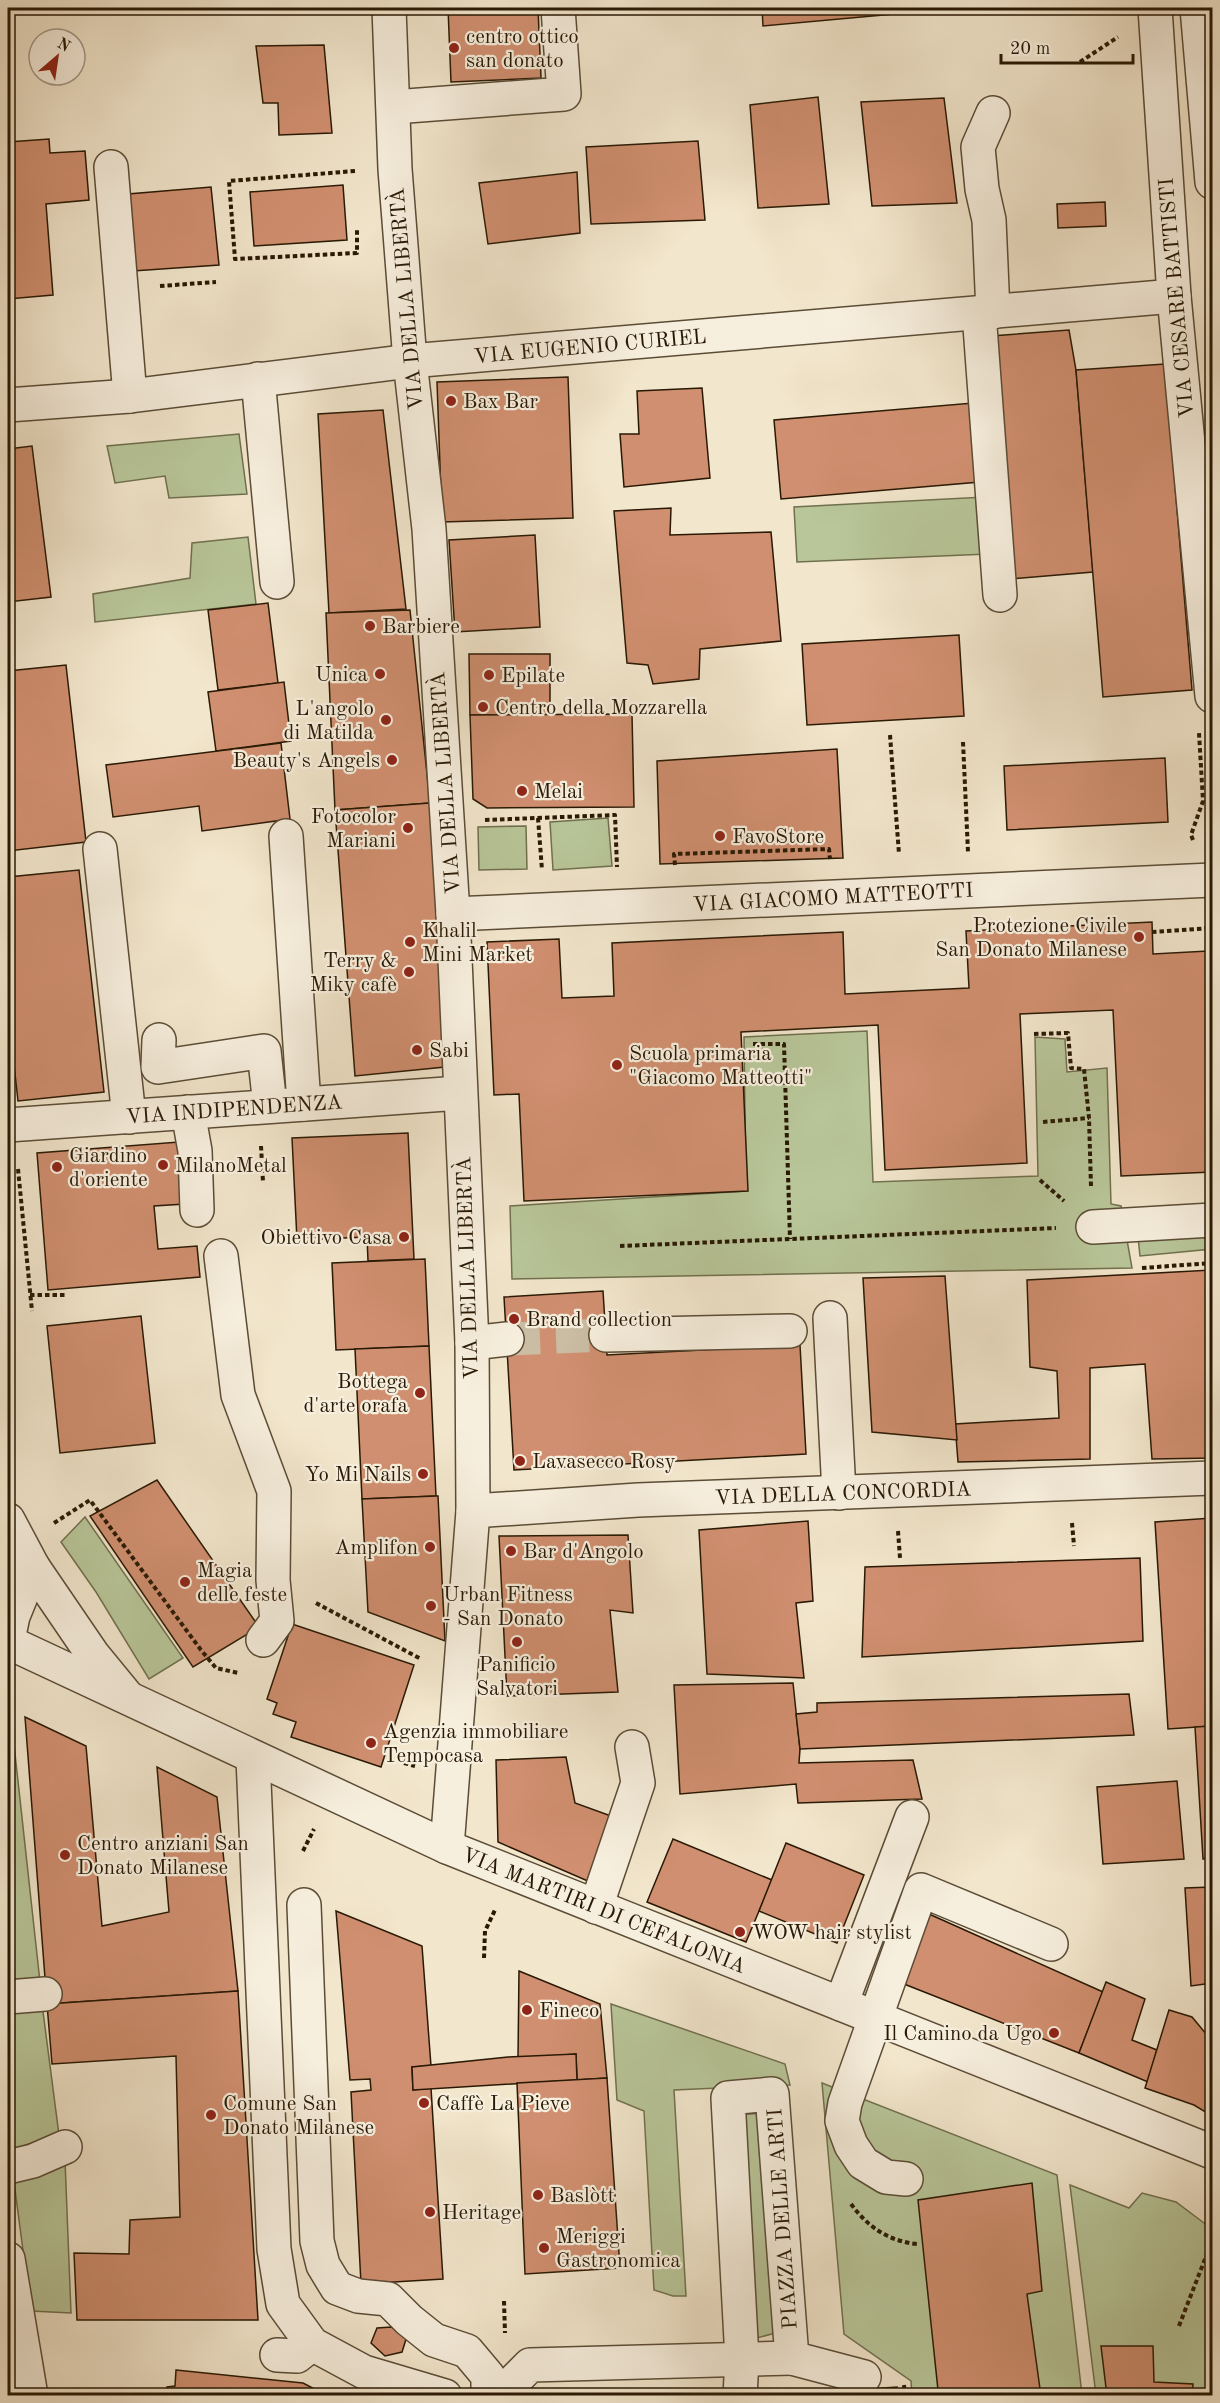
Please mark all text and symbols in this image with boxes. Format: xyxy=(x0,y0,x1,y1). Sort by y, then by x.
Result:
north arrow xyxy=(27,27,87,87)
place label: centro ottico san donato xyxy=(466,27,579,72)
scale bar xyxy=(1001,27,1133,65)
text: N xyxy=(54,36,73,56)
text: 20 m xyxy=(1010,40,1050,58)
marker: centro ottico san donato xyxy=(447,41,461,55)
street label: VIA CESARE BATTISTI xyxy=(1157,177,1198,419)
street label: VIA DELLA LIBERTÀ xyxy=(383,187,428,411)
street label: VIA EUGENIO CURIEL xyxy=(473,327,707,368)
place label: Bax Bar xyxy=(463,392,539,413)
marker: Bax Bar xyxy=(444,394,458,408)
place label: Barbiere xyxy=(382,617,460,638)
marker: Barbiere xyxy=(363,619,377,633)
place label: Unica xyxy=(315,665,368,686)
place label: Epilate xyxy=(501,666,565,687)
marker: Unica xyxy=(373,667,387,681)
marker: Epilate xyxy=(482,668,496,682)
street label: VIA DELLA LIBERTÀ xyxy=(424,671,465,895)
place label: Centro della Mozzarella xyxy=(495,698,707,719)
place label: L'angolo di Matilda xyxy=(283,699,374,744)
marker: Centro della Mozzarella xyxy=(476,700,490,714)
marker: L'angolo di Matilda xyxy=(379,713,393,727)
place label: Beauty's Angels xyxy=(233,751,380,772)
marker: Beauty's Angels xyxy=(385,753,399,767)
place label: Melai xyxy=(534,782,583,803)
marker: Melai xyxy=(515,784,529,798)
place label: Fotocolor Mariani xyxy=(311,807,396,852)
marker: Fotocolor Mariani xyxy=(401,821,415,835)
place label: FavoStore xyxy=(732,827,824,848)
marker: FavoStore xyxy=(713,829,727,843)
street label: VIA GIACOMO MATTEOTTI xyxy=(692,881,974,916)
place label: Protezione Civile San Donato Milanese xyxy=(935,916,1127,961)
place label: Khalil Mini Market xyxy=(422,921,533,966)
marker: Protezione Civile San Donato Milanese xyxy=(1132,930,1146,944)
marker: Khalil Mini Market xyxy=(403,935,417,949)
place label: Terry & Miky cafè xyxy=(310,951,397,996)
marker: Terry & Miky cafè xyxy=(402,965,416,979)
place label: Sabi xyxy=(429,1041,469,1062)
marker: Sabi xyxy=(410,1043,424,1057)
place label: Scuola primaria "Giacomo Matteotti" xyxy=(629,1044,812,1089)
marker: Scuola primaria "Giacomo Matteotti" xyxy=(610,1058,624,1072)
street label: VIA INDIPENDENZA xyxy=(125,1092,343,1129)
place label: Giardino d'oriente xyxy=(69,1146,148,1191)
place label: MilanoMetal xyxy=(175,1156,287,1177)
street label: VIA DELLA LIBERTÀ xyxy=(450,1156,483,1380)
marker: MilanoMetal xyxy=(156,1158,170,1172)
marker: Giardino d'oriente xyxy=(50,1160,64,1174)
place label: Obiettivo Casa xyxy=(260,1228,392,1249)
marker: Obiettivo Casa xyxy=(397,1230,411,1244)
place label: Brand collection xyxy=(526,1310,672,1331)
marker: Brand collection xyxy=(507,1312,521,1326)
place label: Bottega d'arte orafa xyxy=(303,1372,408,1417)
marker: Bottega d'arte orafa xyxy=(413,1386,427,1400)
place label: Lavasecco Rosy xyxy=(532,1452,676,1473)
marker: Lavasecco Rosy xyxy=(513,1454,527,1468)
place label: Yo Mi Nails xyxy=(305,1465,411,1486)
marker: Yo Mi Nails xyxy=(416,1467,430,1481)
street label: VIA DELLA CONCORDIA xyxy=(714,1480,972,1509)
place label: Amplifon xyxy=(334,1538,418,1559)
marker: Amplifon xyxy=(423,1540,437,1554)
place label: Bar d'Angolo xyxy=(523,1542,644,1563)
marker: Bar d'Angolo xyxy=(504,1544,518,1558)
place label: Magia delle feste xyxy=(197,1561,287,1606)
marker: Magia delle feste xyxy=(178,1575,192,1589)
place label: Urban Fitness - San Donato xyxy=(443,1585,573,1630)
marker: Urban Fitness - San Donato xyxy=(424,1599,438,1613)
marker: Panificio Salvatori xyxy=(510,1635,524,1649)
place label: Panificio Salvatori xyxy=(476,1655,558,1700)
place label: Agenzia immobiliare Tempocasa xyxy=(383,1722,568,1767)
marker: Agenzia immobiliare Tempocasa xyxy=(364,1736,378,1750)
place label: Centro anziani San Donato Milanese xyxy=(77,1834,249,1879)
street label: VIA MARTIRI DI CEFALONIA xyxy=(458,1845,748,1978)
marker: Centro anziani San Donato Milanese xyxy=(58,1848,72,1862)
place label: WOW hair stylist xyxy=(752,1923,912,1944)
marker: WOW hair stylist xyxy=(733,1925,747,1939)
place label: Fineco xyxy=(539,2001,599,2022)
marker: Fineco xyxy=(520,2003,534,2017)
place label: Il Camino da Ugo xyxy=(883,2024,1042,2045)
marker: Il Camino da Ugo xyxy=(1047,2026,1061,2040)
place label: Comune San Donato Milanese xyxy=(223,2094,374,2139)
place label: Caffè La Pieve xyxy=(436,2094,570,2115)
marker: Caffè La Pieve xyxy=(417,2096,431,2110)
marker: Comune San Donato Milanese xyxy=(204,2108,218,2122)
street label: PIAZZA DELLE ARTI xyxy=(765,2108,802,2330)
place label: Baslòtt xyxy=(550,2186,615,2207)
marker: Baslòtt xyxy=(531,2188,545,2202)
place label: Heritage xyxy=(442,2203,521,2224)
marker: Heritage xyxy=(423,2205,437,2219)
place label: Meriggi Gastronomica xyxy=(556,2227,681,2272)
marker: Meriggi Gastronomica xyxy=(537,2241,551,2255)

